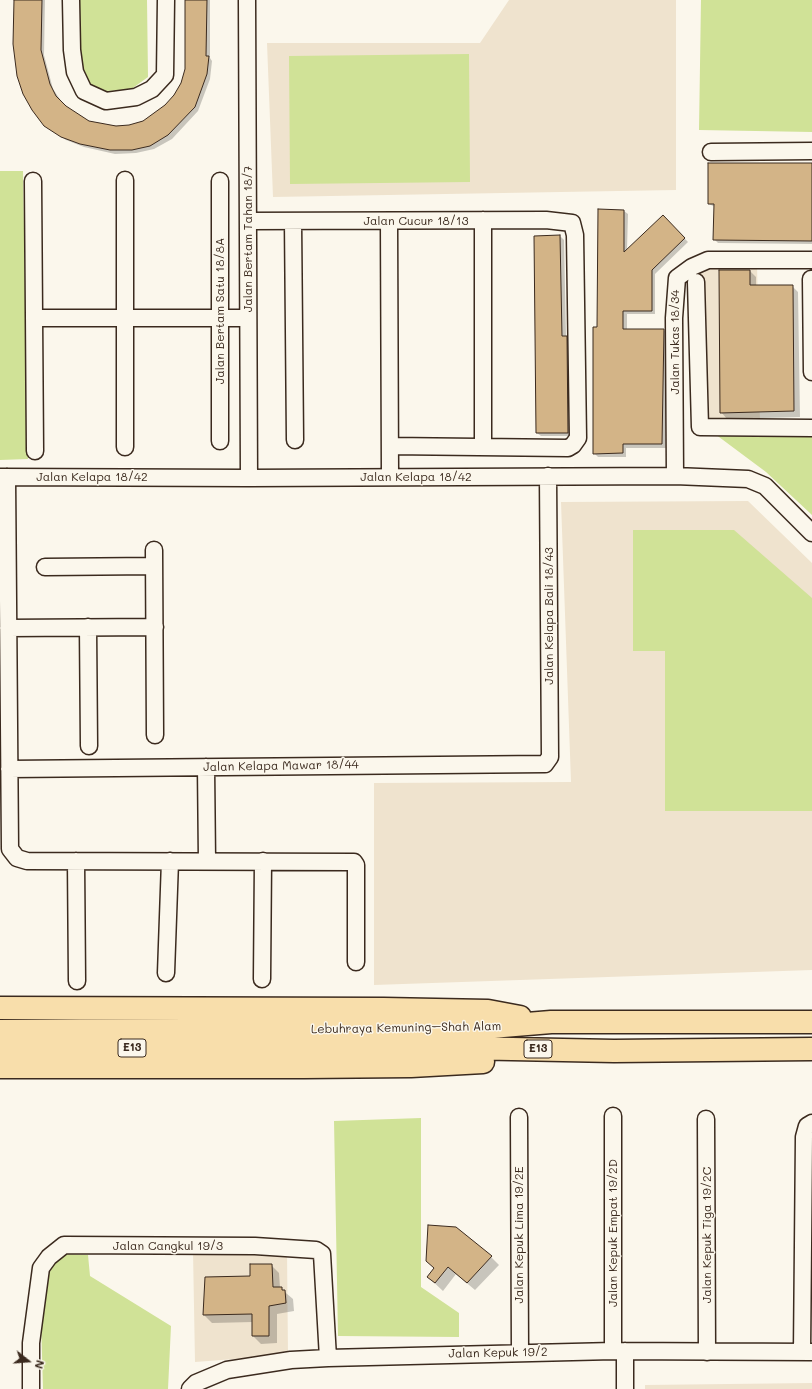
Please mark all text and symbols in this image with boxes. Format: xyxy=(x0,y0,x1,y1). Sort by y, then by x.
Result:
street label: Jalan Bertam Tahan 18/7 xyxy=(241,166,255,312)
street label: Jalan Cucur 18/13 xyxy=(364,214,468,228)
street label: Jalan Bertam Satu 18/8A xyxy=(213,238,227,384)
street label: Jalan Tukas 18/34 xyxy=(668,290,682,394)
street label: Jalan Kelapa 18/42 xyxy=(36,470,148,484)
street label: Jalan Kelapa 18/42 xyxy=(360,470,472,484)
street label: Jalan Kelapa Bali 18/43 xyxy=(542,547,556,685)
street label: Jalan Kelapa Mawar 18/44 xyxy=(203,757,359,775)
street label: Lebuhraya Kemuning–Shah Alam xyxy=(311,1019,501,1037)
road number: E13 xyxy=(118,1039,146,1057)
road number: E13 xyxy=(524,1040,552,1058)
street label: Jalan Kepuk Empat 19/2D xyxy=(606,1159,620,1307)
street label: Jalan Kepuk Lima 19/2E xyxy=(512,1166,526,1304)
street label: Jalan Kepuk Tiga 19/2C xyxy=(700,1167,714,1303)
street label: Jalan Cangkul 19/3 xyxy=(113,1239,223,1253)
north arrow xyxy=(8,1341,48,1381)
street label: Jalan Kepuk 19/2 xyxy=(448,1345,548,1361)
text: N xyxy=(32,1358,48,1371)

